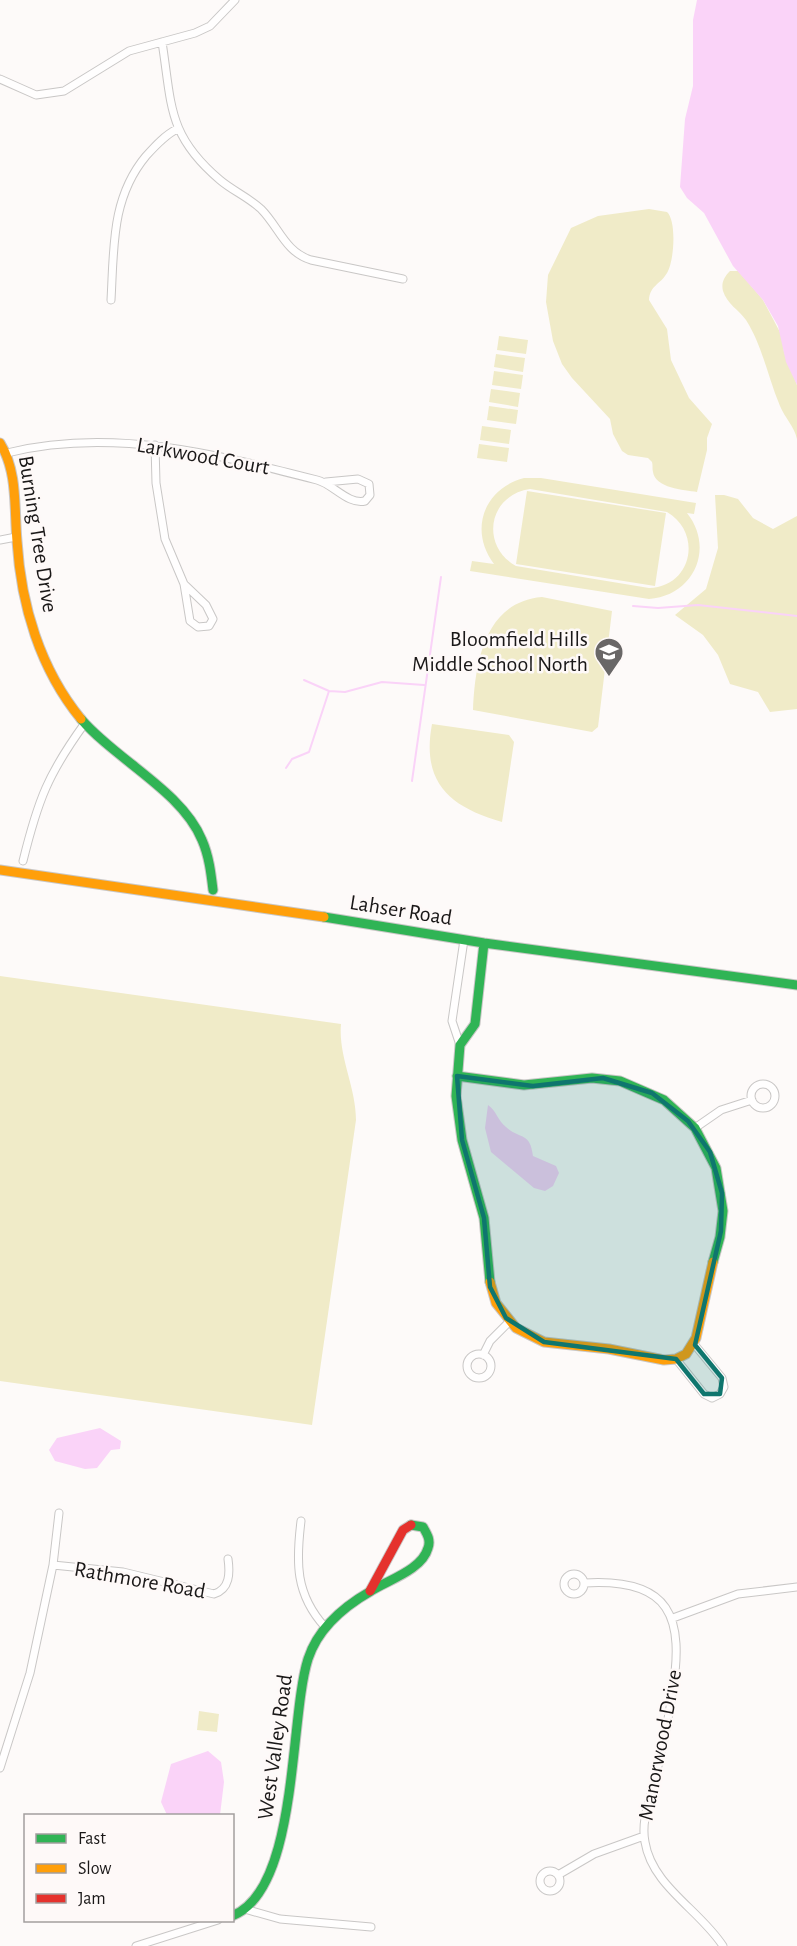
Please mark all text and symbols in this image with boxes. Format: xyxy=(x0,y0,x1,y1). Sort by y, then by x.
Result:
street label: Larkwood Court xyxy=(135,434,271,478)
street label: Burning Tree Drive xyxy=(15,454,61,614)
place label: Bloomfield Hills Middle School North xyxy=(412,628,588,675)
school or university icon: Bloomfield Hills Middle School North xyxy=(593,636,625,678)
street label: Lahser Road xyxy=(348,891,454,929)
street label: Rathmore Road xyxy=(73,1558,207,1602)
street label: Manorwood Drive xyxy=(635,1668,685,1822)
street label: West Valley Road xyxy=(254,1673,296,1821)
legend xyxy=(24,1814,234,1922)
text: Fast xyxy=(78,1830,106,1848)
text: Slow xyxy=(78,1860,111,1878)
text: Jam xyxy=(78,1890,106,1908)

